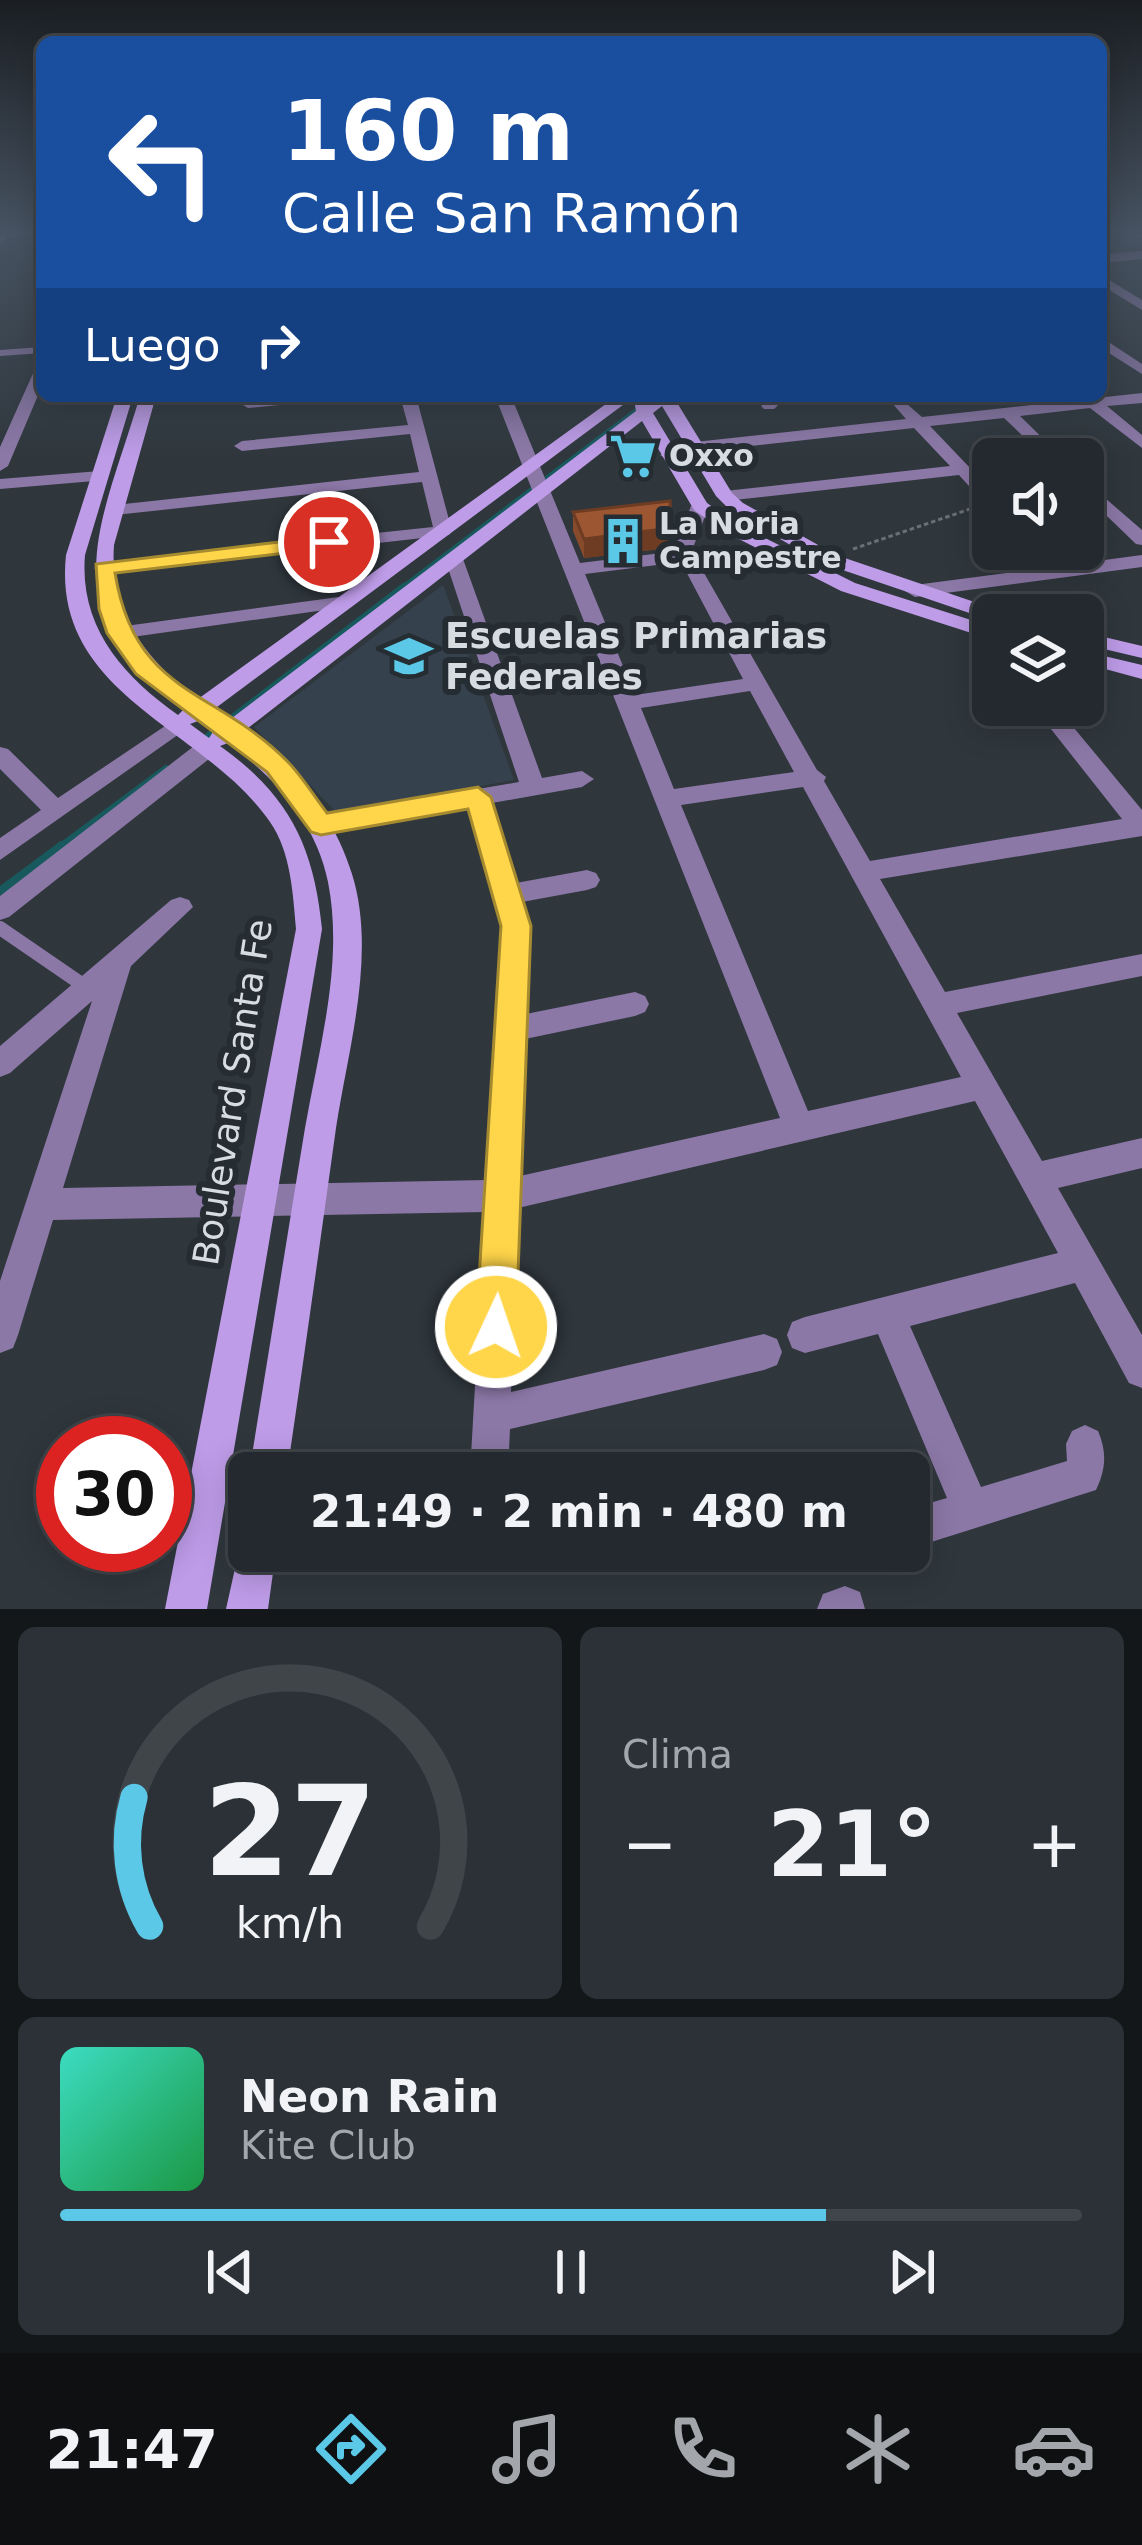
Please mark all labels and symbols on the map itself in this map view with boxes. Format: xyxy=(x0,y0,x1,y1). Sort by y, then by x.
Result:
supermarket icon: Oxxo xyxy=(608,431,658,481)
place label: Oxxo xyxy=(669,438,754,473)
pin xyxy=(278,491,380,593)
place label: La Noria Campestre xyxy=(659,506,842,575)
building icon: La Noria Campestre xyxy=(598,516,648,566)
place label: Escuelas Primarias Federales xyxy=(445,615,827,697)
school or university icon: Escuelas Primarias Federales xyxy=(384,631,434,681)
street label: Boulevard Santa Fe xyxy=(185,916,280,1268)
position arrow xyxy=(433,1264,559,1390)
speed limit sign: 30 xyxy=(36,1416,192,1572)

